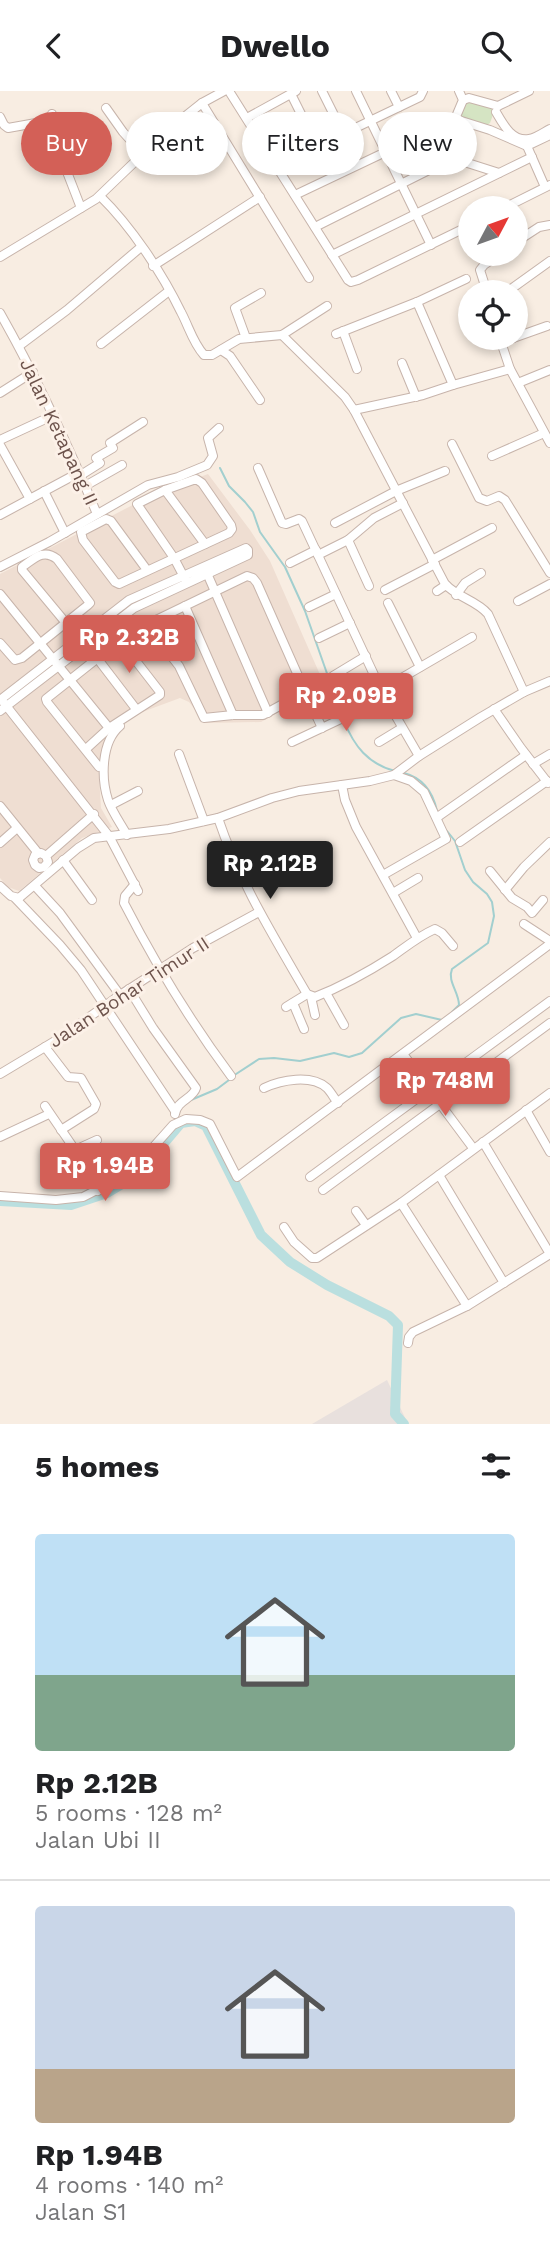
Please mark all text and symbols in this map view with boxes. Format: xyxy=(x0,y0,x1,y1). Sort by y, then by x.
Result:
icon: back xyxy=(35,27,73,65)
text: Dwello xyxy=(220,27,330,65)
icon: search xyxy=(477,27,515,65)
chip: Buy xyxy=(21,112,112,175)
chip: Rent xyxy=(126,112,228,175)
chip: Filters xyxy=(242,112,364,175)
chip: New xyxy=(378,112,477,175)
north arrow xyxy=(458,196,528,266)
map controls xyxy=(458,196,528,350)
button: locate xyxy=(458,280,528,350)
street label: Jalan Ketapang II xyxy=(15,355,103,509)
pin: Rp 2.32B xyxy=(57,615,201,675)
text: Rp 2.32B xyxy=(79,624,179,651)
pin: Rp 2.09B xyxy=(274,673,418,733)
text: Rp 2.09B xyxy=(295,682,397,709)
pin: Rp 2.12B xyxy=(198,841,342,901)
text: Rp 2.12B xyxy=(223,850,317,877)
street label: Jalan Bohar Timur II xyxy=(44,932,214,1052)
pin: Rp 748M xyxy=(380,1059,510,1118)
text: Rp 748M xyxy=(396,1067,494,1094)
pin: Rp 1.94B xyxy=(33,1143,177,1203)
text: Rp 1.94B xyxy=(56,1152,154,1179)
icon: filters xyxy=(477,1447,515,1485)
text: 5 homes xyxy=(35,1449,159,1484)
icon: home xyxy=(212,1579,338,1705)
text: Rp 2.12B xyxy=(35,1765,158,1800)
text: 5 rooms · 128 m² xyxy=(35,1800,222,1827)
text: Jalan Ubi II xyxy=(35,1827,161,1854)
icon: home xyxy=(212,1951,338,2077)
text: Rp 1.94B xyxy=(35,2137,163,2172)
text: 4 rooms · 140 m² xyxy=(35,2172,223,2199)
text: Jalan S1 xyxy=(35,2199,126,2226)

